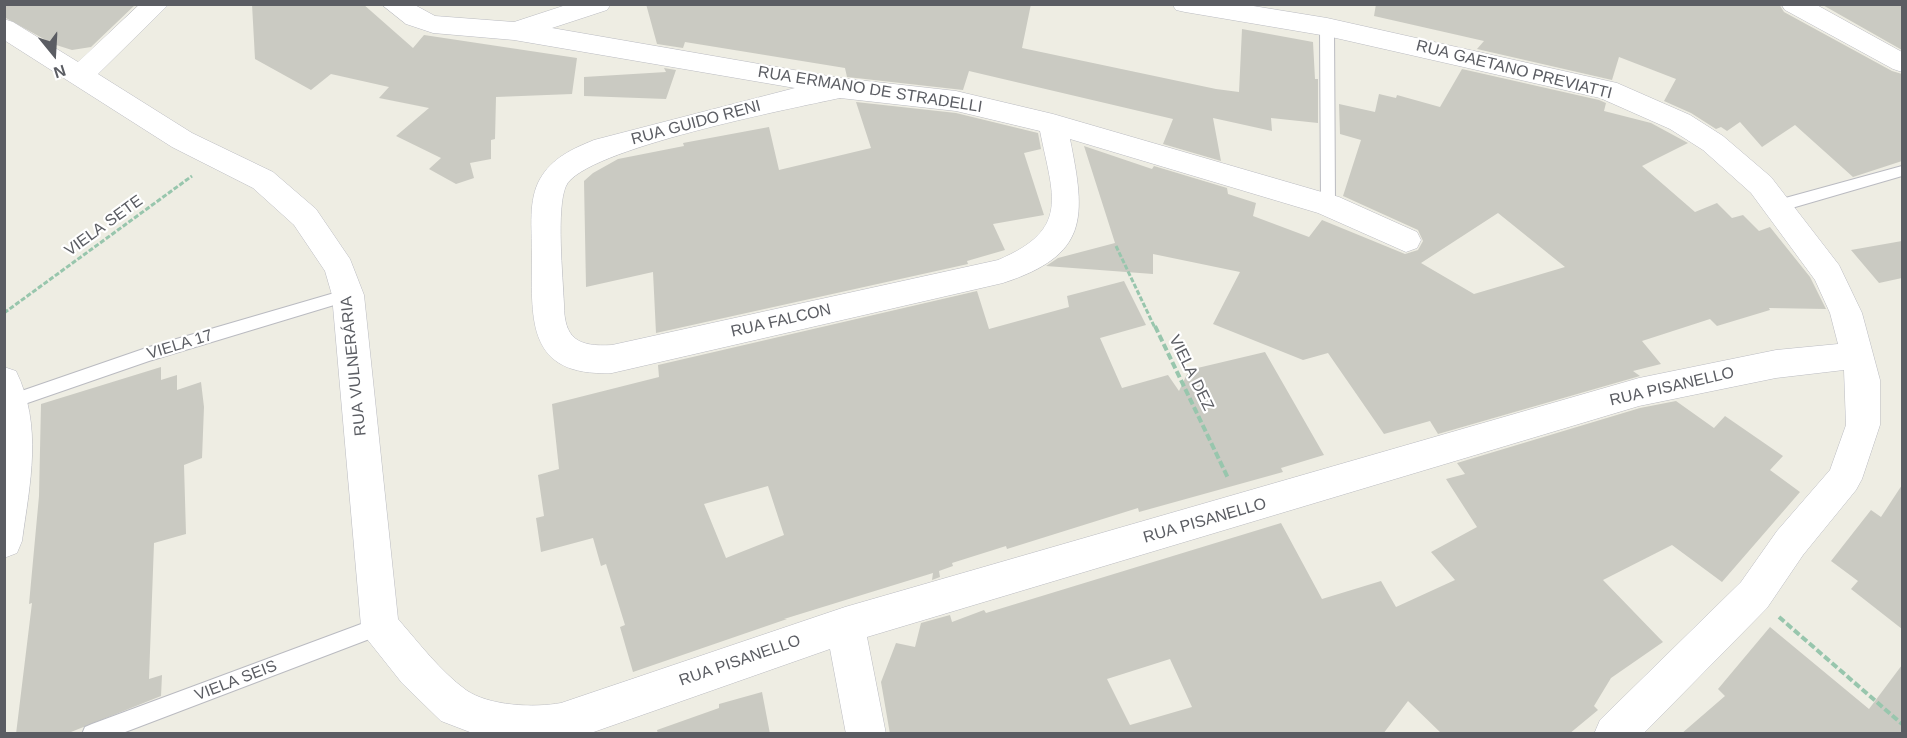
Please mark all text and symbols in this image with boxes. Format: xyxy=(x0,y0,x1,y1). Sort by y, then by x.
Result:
north arrow xyxy=(24,24,84,84)
street label: RUA GAETANO PREVIATTI xyxy=(1414,36,1614,104)
text: N xyxy=(52,62,68,81)
street label: RUA ERMANO DE STRADELLI xyxy=(757,63,983,117)
street label: RUA GUIDO RENI xyxy=(629,96,763,150)
street label: VIELA SETE xyxy=(61,191,147,261)
street label: RUA VULNERÁRIA xyxy=(337,295,371,437)
street label: RUA FALCON xyxy=(729,300,833,342)
street label: VIELA 17 xyxy=(145,326,215,364)
street label: VIELA DEZ xyxy=(1164,332,1218,414)
street label: RUA PISANELLO xyxy=(1608,363,1736,411)
street label: RUA PISANELLO xyxy=(1141,494,1269,548)
street label: RUA PISANELLO xyxy=(677,631,803,691)
street label: VIELA SEIS xyxy=(192,657,280,705)

